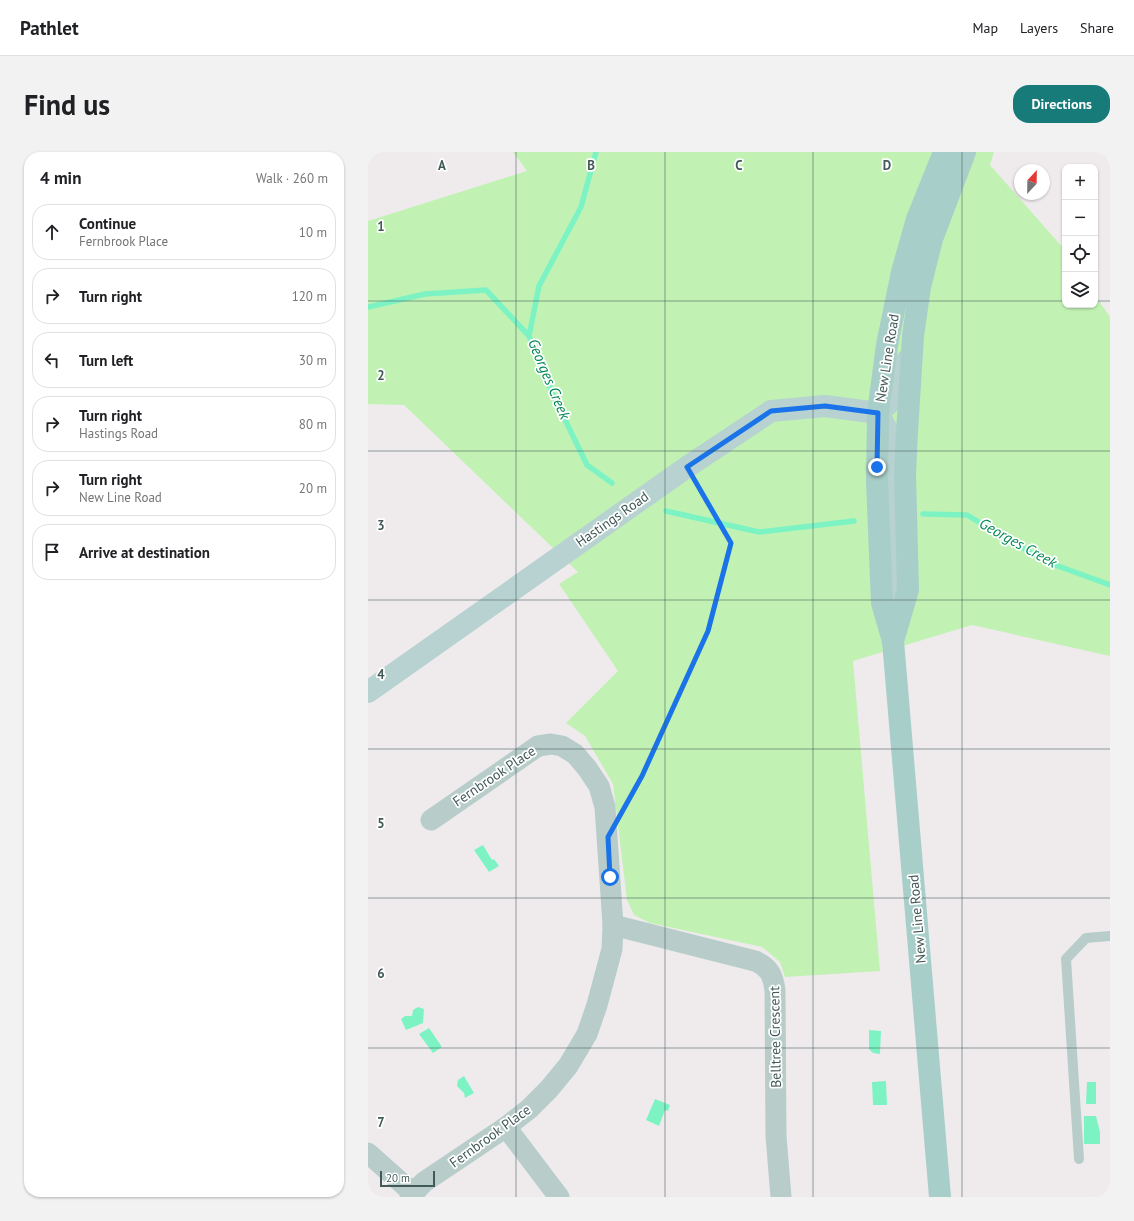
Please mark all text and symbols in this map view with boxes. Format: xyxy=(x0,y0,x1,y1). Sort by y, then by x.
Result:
text: Pathlet xyxy=(20,16,79,40)
text: Map xyxy=(972,19,998,37)
text: Layers xyxy=(1020,19,1058,37)
text: Share xyxy=(1080,19,1114,37)
button: Directions xyxy=(1013,85,1110,123)
text: Find us xyxy=(24,86,110,123)
text: A xyxy=(438,157,446,174)
text: B xyxy=(587,157,595,174)
text: C xyxy=(735,157,743,174)
text: D xyxy=(883,157,891,174)
north arrow xyxy=(1014,164,1050,200)
map controls xyxy=(1062,164,1098,308)
button: + xyxy=(1062,164,1098,200)
text: 4 min xyxy=(40,167,81,189)
text: Walk · 260 m xyxy=(256,170,328,187)
button: − xyxy=(1062,200,1098,236)
text: Continue xyxy=(79,214,136,233)
text: 1 xyxy=(377,218,385,235)
icon: ahead xyxy=(41,221,63,243)
text: 10 m xyxy=(299,224,327,241)
text: Fernbrook Place xyxy=(79,233,168,250)
button: locate xyxy=(1062,236,1098,272)
button: layers xyxy=(1062,272,1098,308)
icon: right xyxy=(41,285,63,307)
text: Turn right xyxy=(79,287,142,306)
text: 120 m xyxy=(292,288,327,305)
street label: New Line Road xyxy=(871,313,903,403)
water label: Georges Creek xyxy=(524,336,575,423)
icon: left xyxy=(41,349,63,371)
text: Turn left xyxy=(79,351,133,370)
text: 30 m xyxy=(299,352,327,369)
text: 2 xyxy=(377,367,385,384)
text: Turn right xyxy=(79,406,142,425)
icon: right xyxy=(41,413,63,435)
text: 80 m xyxy=(299,416,327,433)
text: Hastings Road xyxy=(79,425,158,442)
route end xyxy=(868,458,886,476)
text: Turn right xyxy=(79,470,142,489)
icon: right xyxy=(41,477,63,499)
text: 20 m xyxy=(299,480,327,497)
street label: Hastings Road xyxy=(572,487,652,551)
text: New Line Road xyxy=(79,489,162,506)
water label: Georges Creek xyxy=(976,513,1061,572)
text: 3 xyxy=(377,517,385,534)
icon: arrive xyxy=(41,541,63,563)
text: Arrive at destination xyxy=(79,543,210,562)
text: 4 xyxy=(377,666,385,683)
street label: Fernbrook Place xyxy=(449,742,539,810)
text: 5 xyxy=(377,815,385,832)
route start xyxy=(601,868,619,886)
street label: New Line Road xyxy=(904,874,930,964)
text: 6 xyxy=(377,965,385,982)
street label: Belltree Crescent xyxy=(765,986,785,1088)
street label: Fernbrook Place xyxy=(446,1100,534,1172)
text: 7 xyxy=(377,1114,385,1131)
scale bar xyxy=(380,1169,435,1188)
text: 20 m xyxy=(386,1171,410,1185)

